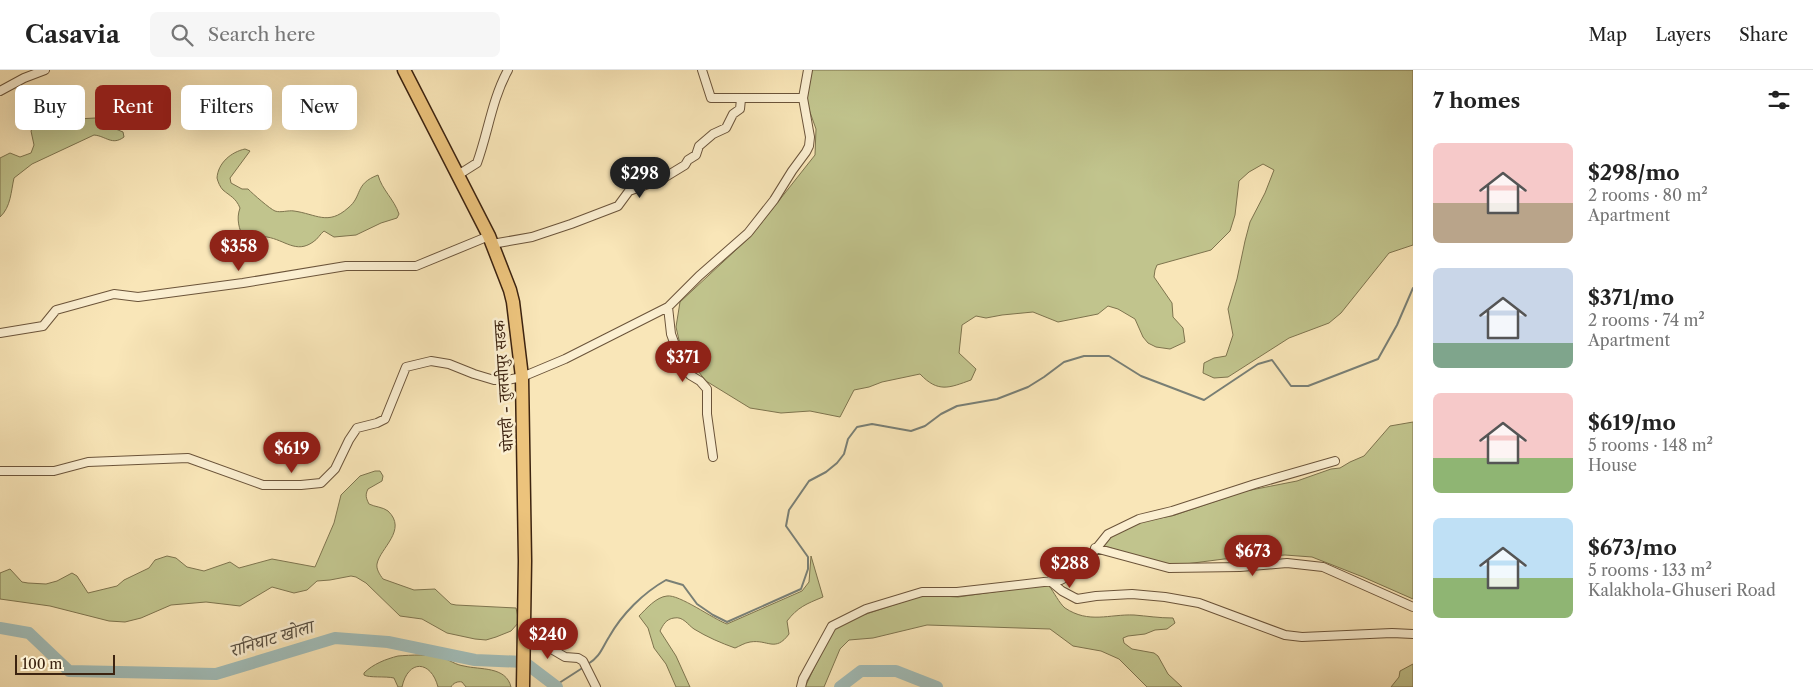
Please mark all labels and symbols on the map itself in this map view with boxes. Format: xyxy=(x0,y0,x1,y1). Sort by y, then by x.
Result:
pin: $298 xyxy=(610,156,670,199)
pin: $358 xyxy=(209,230,269,272)
street label: घोराही - तुलसीपुर सडक xyxy=(488,318,518,453)
pin: $371 xyxy=(653,340,713,383)
pin: $619 xyxy=(262,432,322,474)
pin: $673 xyxy=(1223,534,1283,577)
pin: $288 xyxy=(1040,546,1100,589)
water label: रानिघाट खोला xyxy=(226,615,319,662)
pin: $240 xyxy=(518,618,578,660)
scale bar xyxy=(15,652,115,675)

